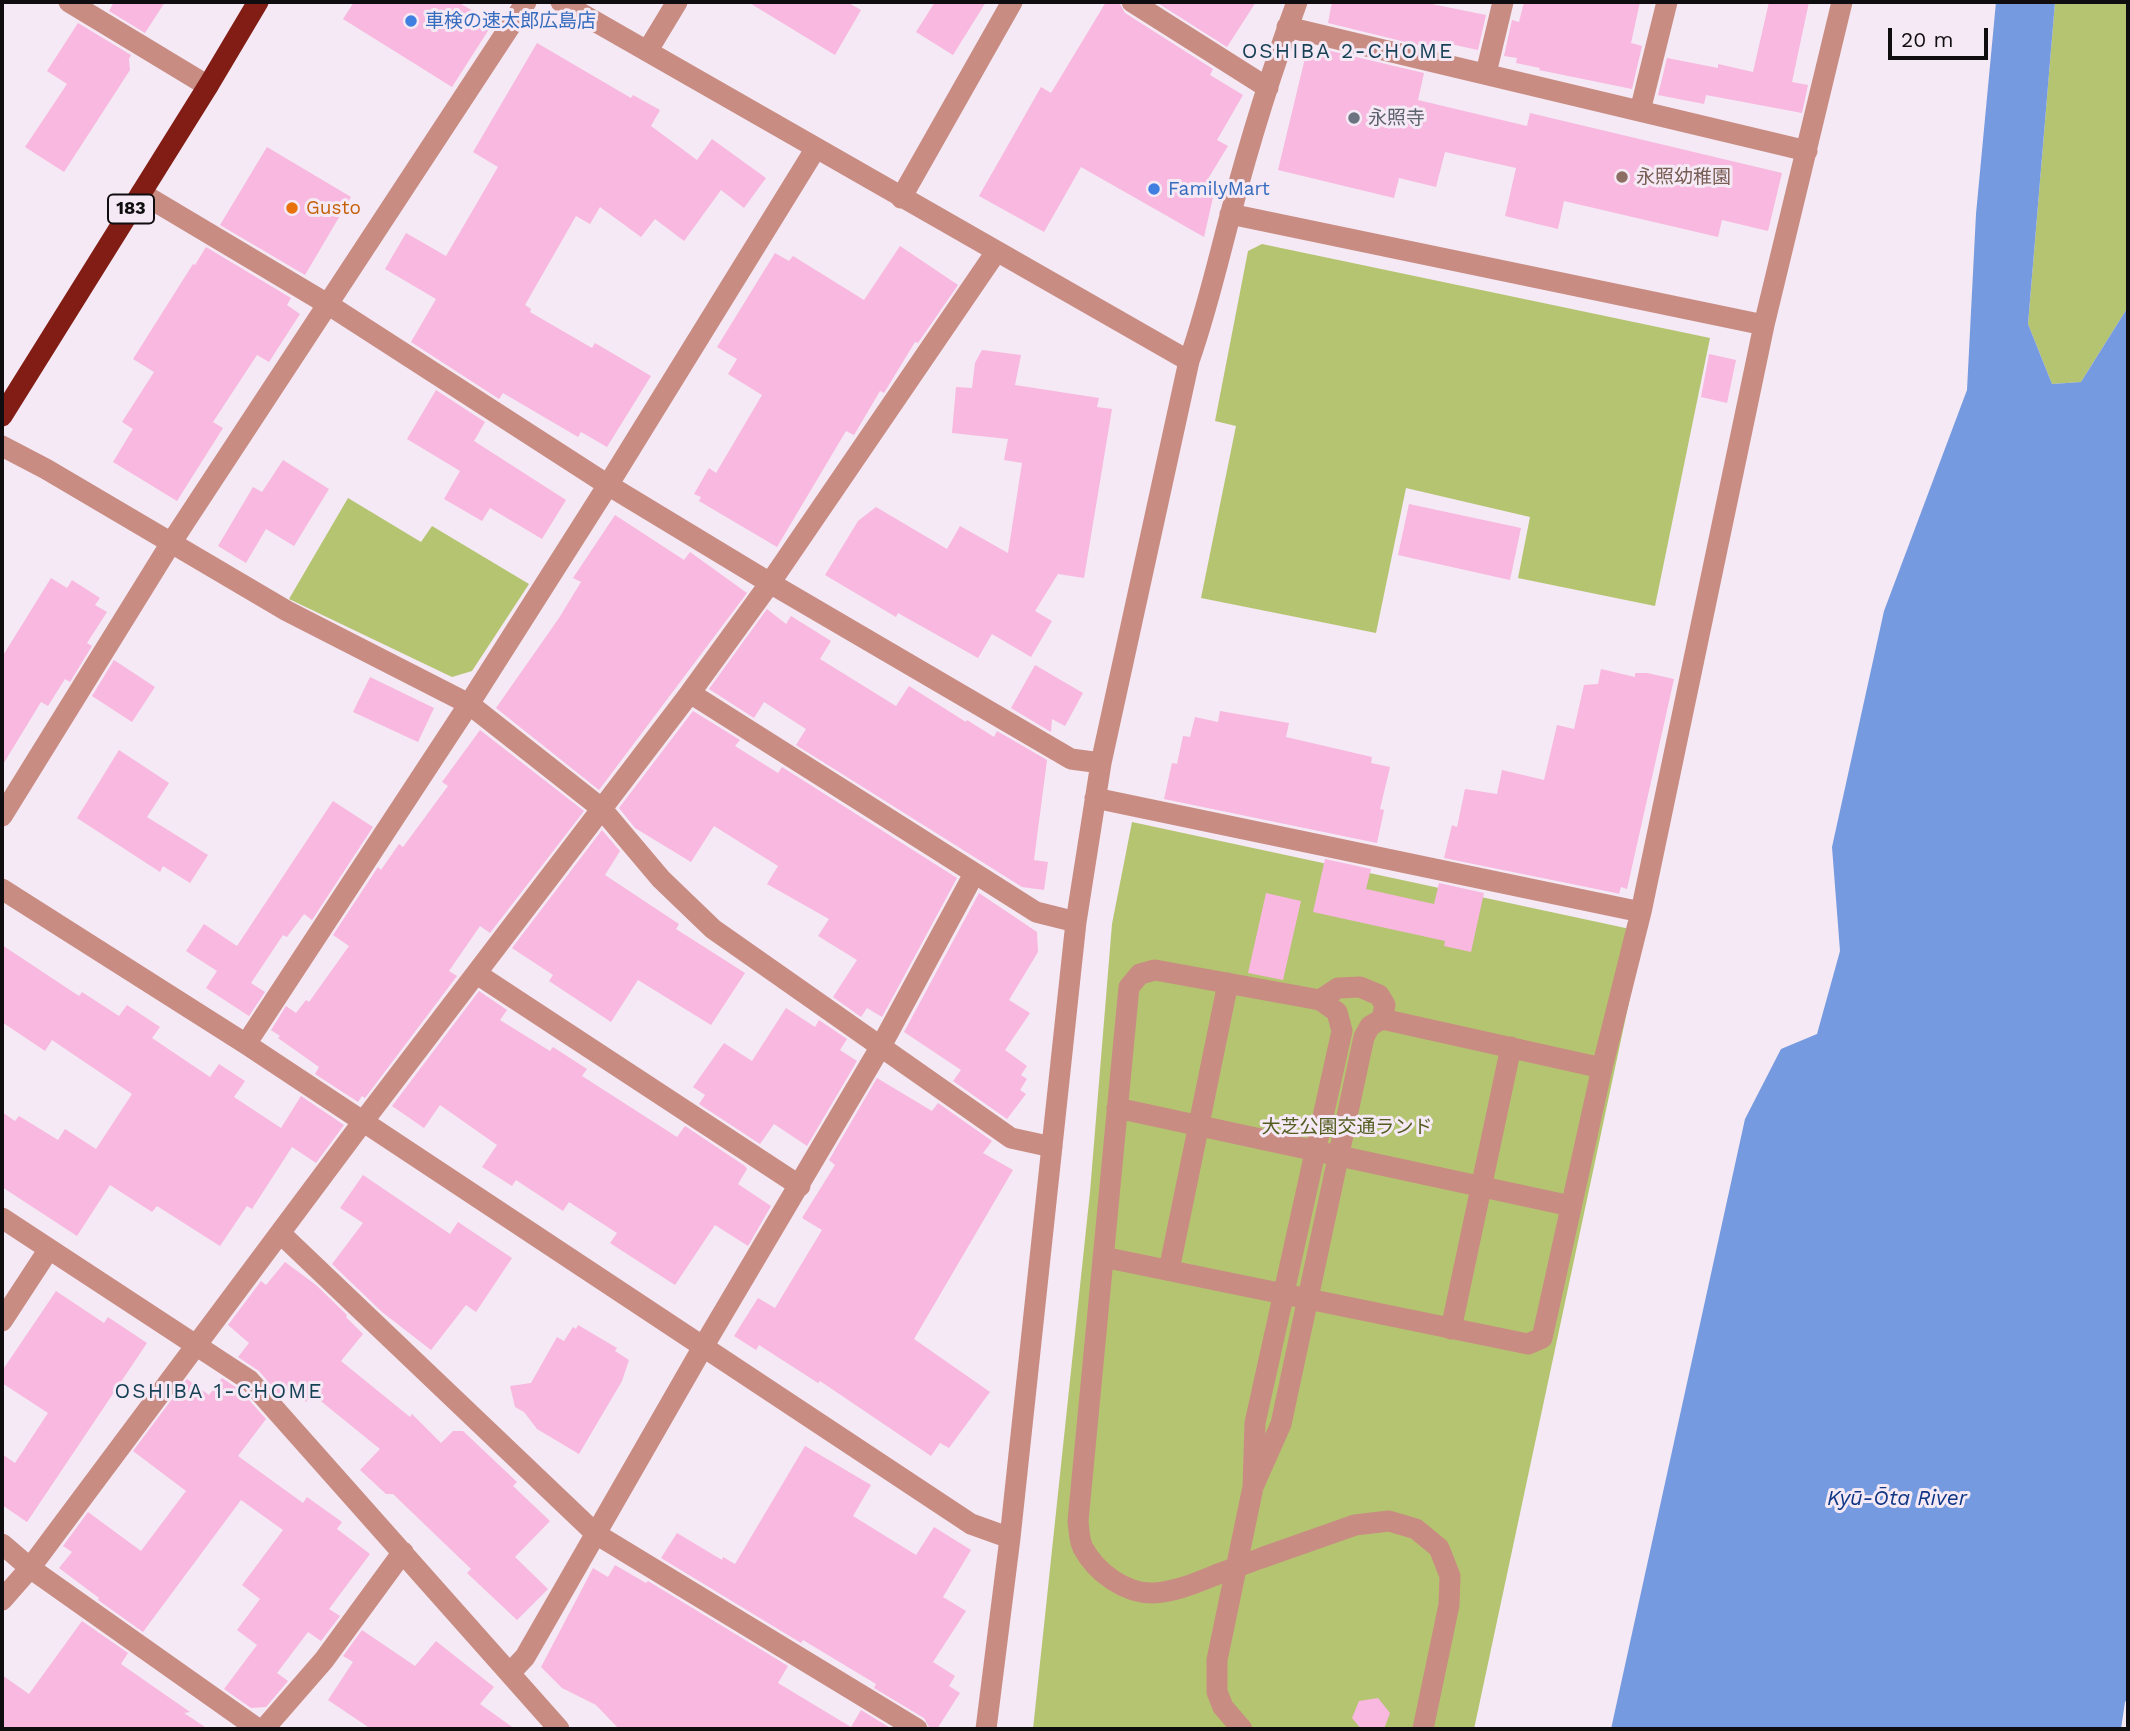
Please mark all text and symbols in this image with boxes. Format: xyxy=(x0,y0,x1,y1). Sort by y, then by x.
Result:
place label: 車検の速太郎広島店 xyxy=(425,10,596,32)
marker: 車検の速太郎広島店 xyxy=(403,13,419,29)
scale bar xyxy=(1892,14,1992,58)
text: 20 m xyxy=(1901,27,1953,52)
district label: OSHIBA 2-CHOME xyxy=(1243,39,1453,65)
place label: 永照寺 xyxy=(1368,107,1425,129)
marker: 永照寺 xyxy=(1346,110,1362,126)
place label: 永照幼稚園 xyxy=(1636,166,1731,188)
marker: 永照幼稚園 xyxy=(1614,169,1630,185)
place label: FamilyMart xyxy=(1168,178,1270,200)
marker: FamilyMart xyxy=(1146,181,1162,197)
road number: 183 xyxy=(108,194,154,224)
place label: Gusto xyxy=(306,197,361,219)
marker: Gusto xyxy=(284,200,300,216)
park label: 大芝公園交通ランド xyxy=(1262,1116,1432,1138)
district label: OSHIBA 1-CHOME xyxy=(116,1379,322,1405)
water label: Kyū-Ōta River xyxy=(1827,1486,1967,1512)

